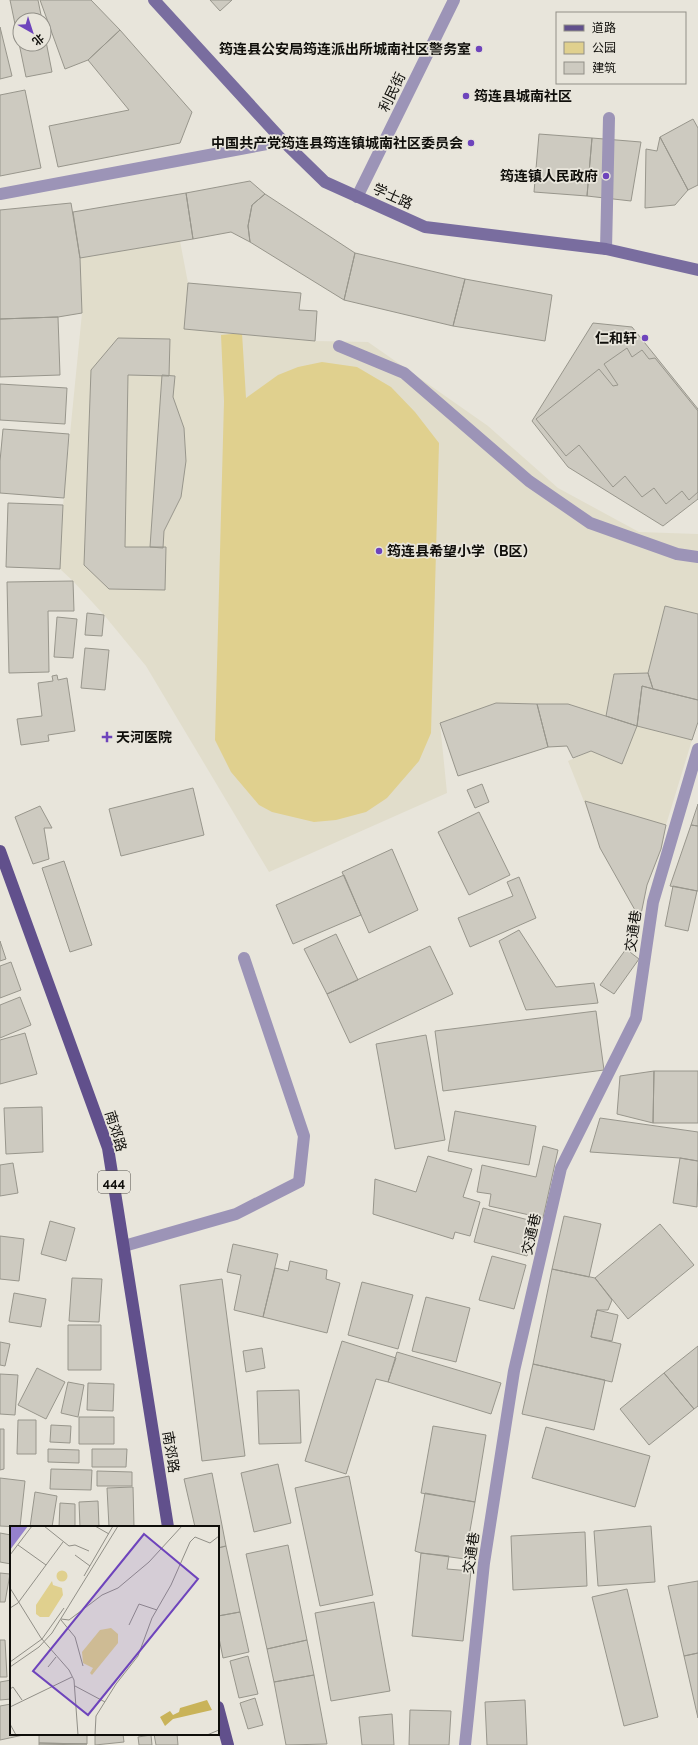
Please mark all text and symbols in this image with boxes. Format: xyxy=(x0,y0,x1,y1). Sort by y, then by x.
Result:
north arrow xyxy=(12,12,52,52)
legend xyxy=(556,12,686,84)
text: 道路 xyxy=(592,21,616,35)
text: 北 xyxy=(30,31,46,48)
place label: 筠连县公安局筠连派出所城南社区警务室 xyxy=(219,41,471,57)
text: 公园 xyxy=(592,41,616,55)
marker: 筠连县公安局筠连派出所城南社区警务室 xyxy=(474,44,484,54)
text: 建筑 xyxy=(592,61,616,75)
street label: 利民街 xyxy=(376,70,408,114)
place label: 筠连县城南社区 xyxy=(474,88,572,104)
marker: 筠连县城南社区 xyxy=(461,91,471,101)
place label: 中国共产党筠连县筠连镇城南社区委员会 xyxy=(211,135,463,151)
marker: 中国共产党筠连县筠连镇城南社区委员会 xyxy=(466,138,476,148)
place label: 筠连镇人民政府 xyxy=(500,168,598,184)
marker: 筠连镇人民政府 xyxy=(601,171,611,181)
street label: 学士路 xyxy=(371,180,415,212)
place label: 仁和轩 xyxy=(595,330,637,346)
marker: 仁和轩 xyxy=(640,333,650,343)
place label: 筠连县希望小学（B区） xyxy=(387,543,537,559)
marker: 筠连县希望小学（B区） xyxy=(374,546,384,556)
place label: 天河医院 xyxy=(116,729,172,745)
marker: 天河医院 xyxy=(101,731,113,743)
street label: 交通巷 xyxy=(622,909,644,953)
street label: 南郊路 xyxy=(102,1109,130,1153)
road number: 444 xyxy=(98,1171,130,1193)
street label: 交通巷 xyxy=(518,1212,544,1256)
street label: 南郊路 xyxy=(160,1430,182,1474)
inset map xyxy=(10,1526,219,1735)
street label: 交通巷 xyxy=(460,1531,482,1575)

